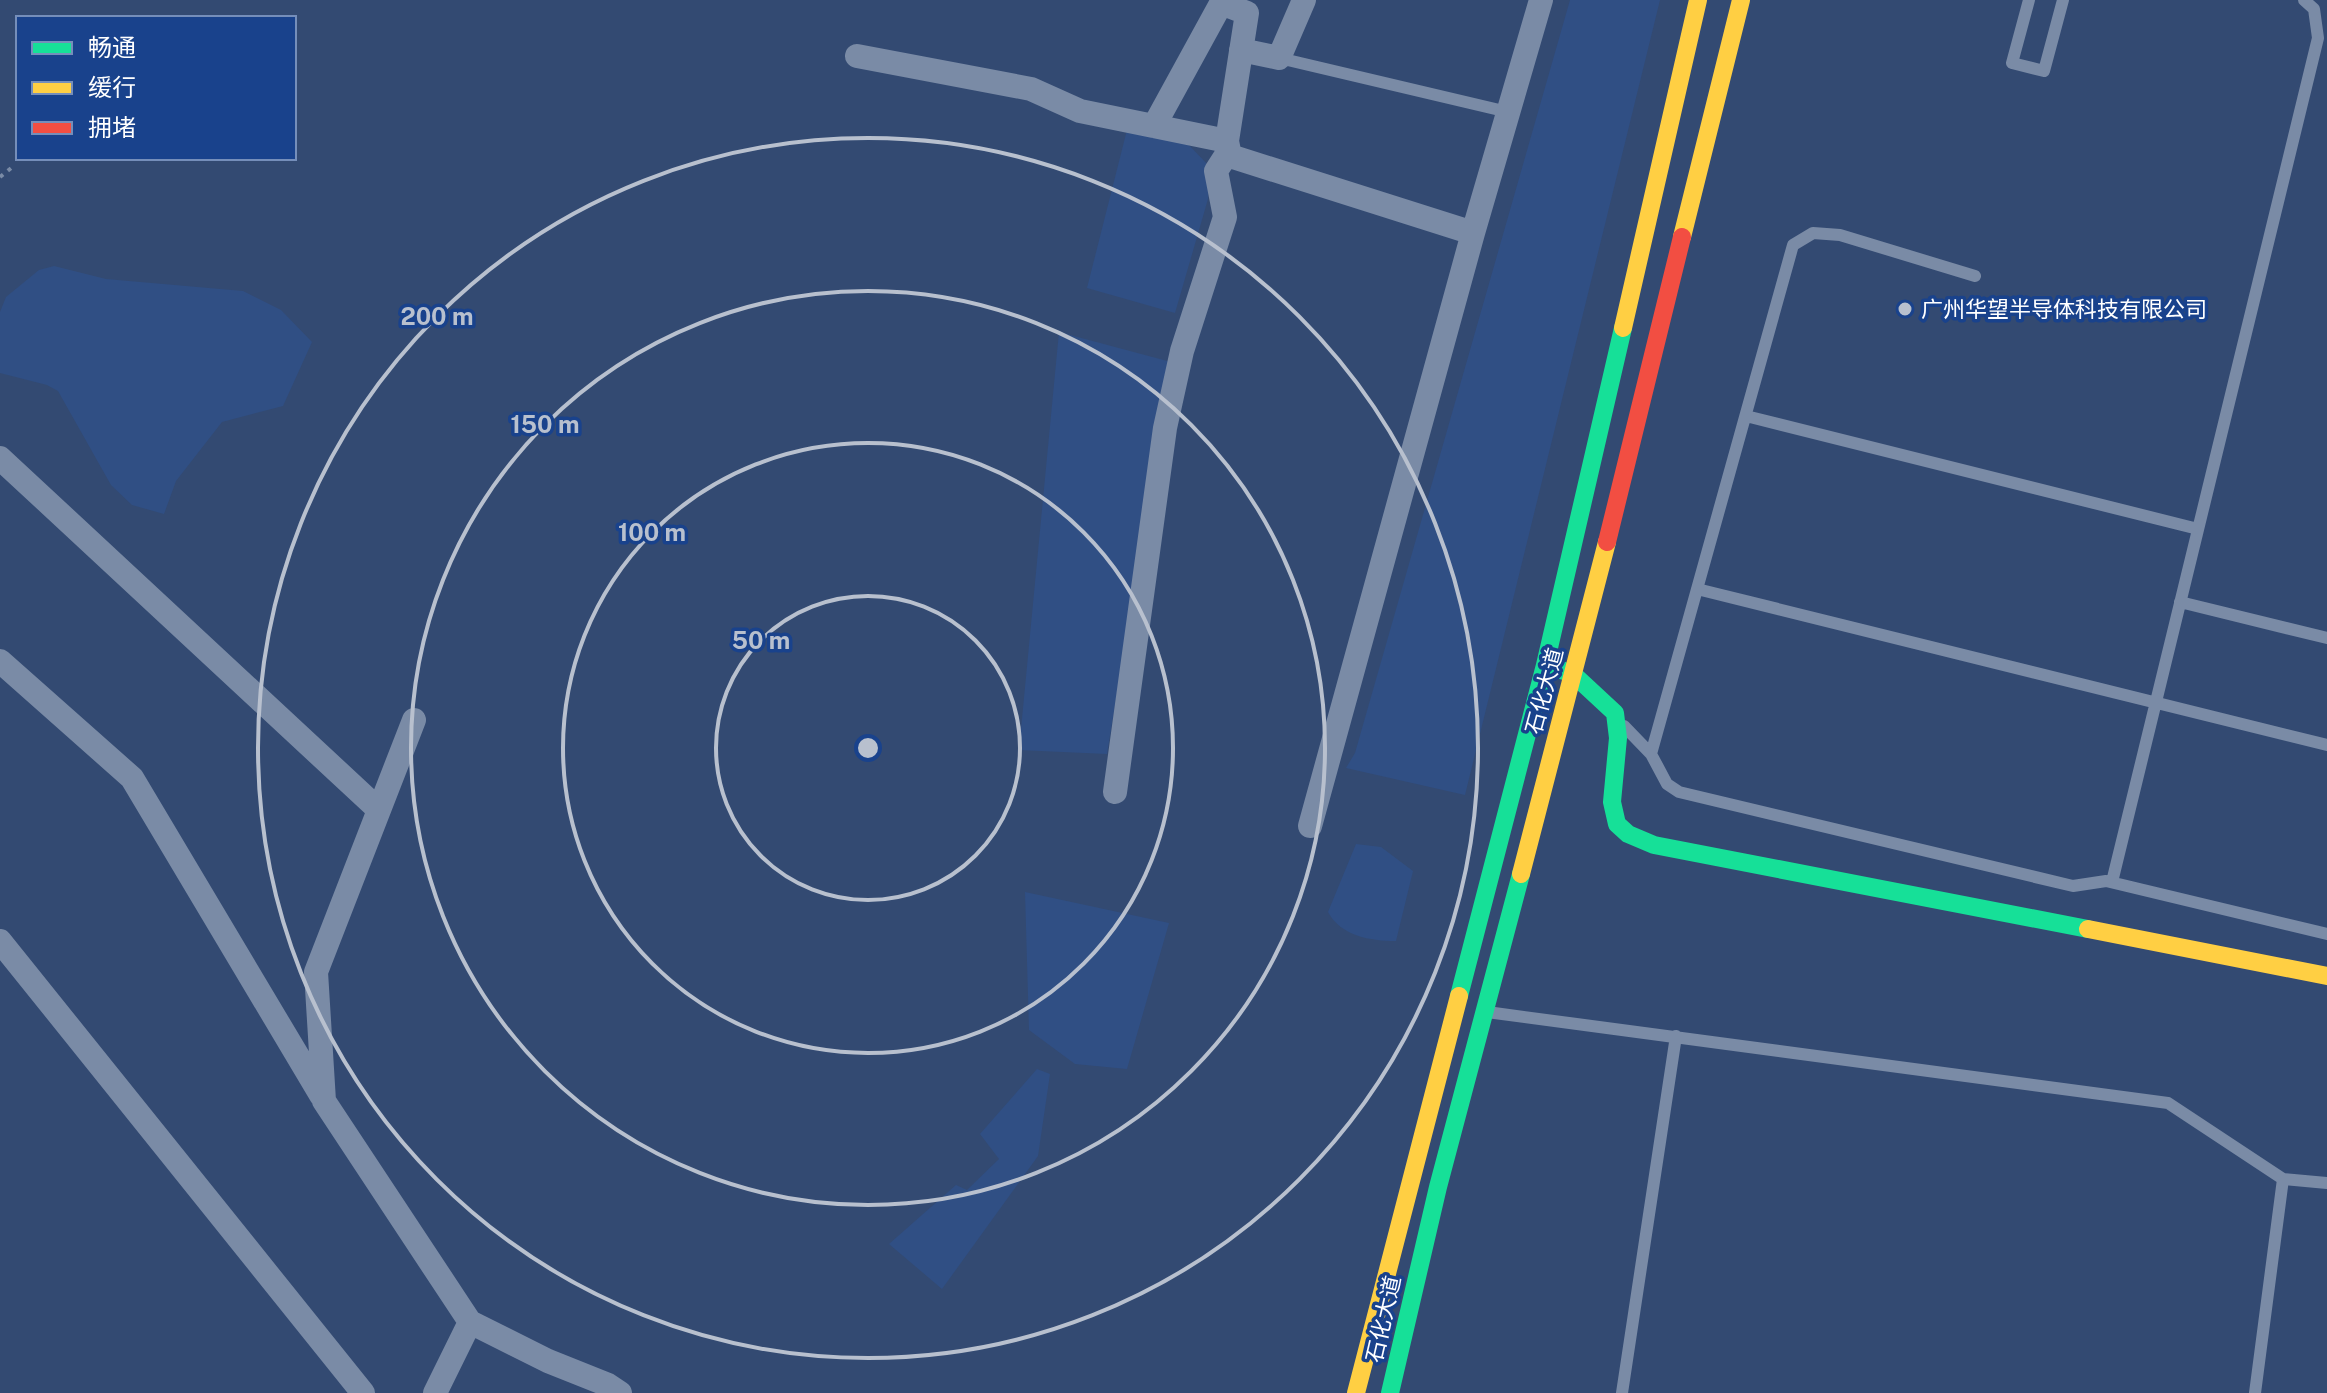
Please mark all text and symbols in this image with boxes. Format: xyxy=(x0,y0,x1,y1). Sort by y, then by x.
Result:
legend xyxy=(16,16,296,160)
text: 畅通 xyxy=(88,33,136,61)
text: 缓行 xyxy=(88,73,136,101)
text: 拥堵 xyxy=(88,113,136,141)
place label: 广州华望半导体科技有限公司 xyxy=(1921,296,2207,322)
marker: 广州华望半导体科技有限公司 xyxy=(1896,300,1914,318)
text: 200 m xyxy=(400,302,474,330)
text: 150 m xyxy=(511,410,579,438)
text: 100 m xyxy=(618,518,686,546)
text: 50 m xyxy=(732,626,790,654)
street label: 石化大道 xyxy=(1520,645,1568,737)
centre of rings xyxy=(854,734,882,762)
street label: 石化大道 xyxy=(1360,1273,1406,1365)

